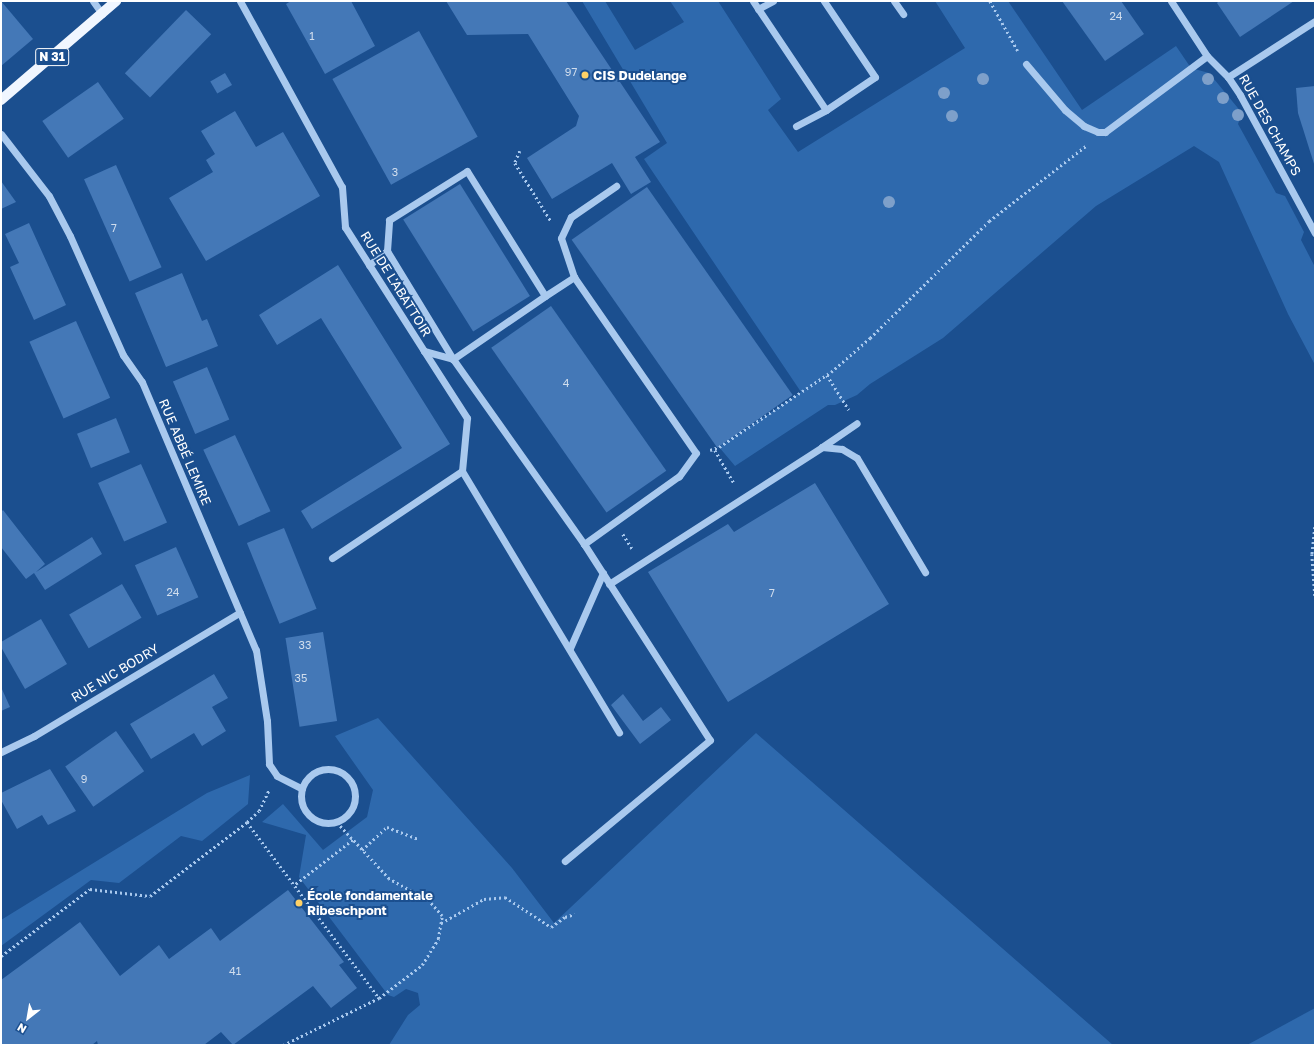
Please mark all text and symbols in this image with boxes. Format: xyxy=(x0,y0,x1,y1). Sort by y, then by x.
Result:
house number: 24 xyxy=(1109,9,1123,23)
house number: 1 xyxy=(309,29,315,43)
road number: N 31 xyxy=(35,47,69,67)
house number: 97 xyxy=(565,65,577,79)
place label: CIS Dudelange xyxy=(593,67,687,83)
marker: CIS Dudelange xyxy=(580,70,590,80)
street label: RUE DES CHAMPS xyxy=(1236,72,1304,178)
house number: 3 xyxy=(392,165,398,179)
house number: 7 xyxy=(111,221,117,235)
street label: RUE DE L'ABATTOIR xyxy=(357,228,435,340)
house number: 4 xyxy=(563,376,569,390)
street label: RUE ABBÉ LEMIRE xyxy=(156,396,214,508)
house number: 24 xyxy=(166,585,180,599)
house number: 7 xyxy=(769,586,775,600)
house number: 33 xyxy=(299,638,311,652)
street label: RUE NIC BODRY xyxy=(68,641,162,705)
house number: 35 xyxy=(295,671,307,685)
house number: 9 xyxy=(81,772,87,786)
place label: École fondamentale Ribeschpont xyxy=(307,888,433,919)
marker: École fondamentale Ribeschpont xyxy=(294,898,304,908)
house number: 41 xyxy=(229,964,241,978)
north arrow xyxy=(8,998,48,1038)
text: N xyxy=(15,1021,28,1036)

